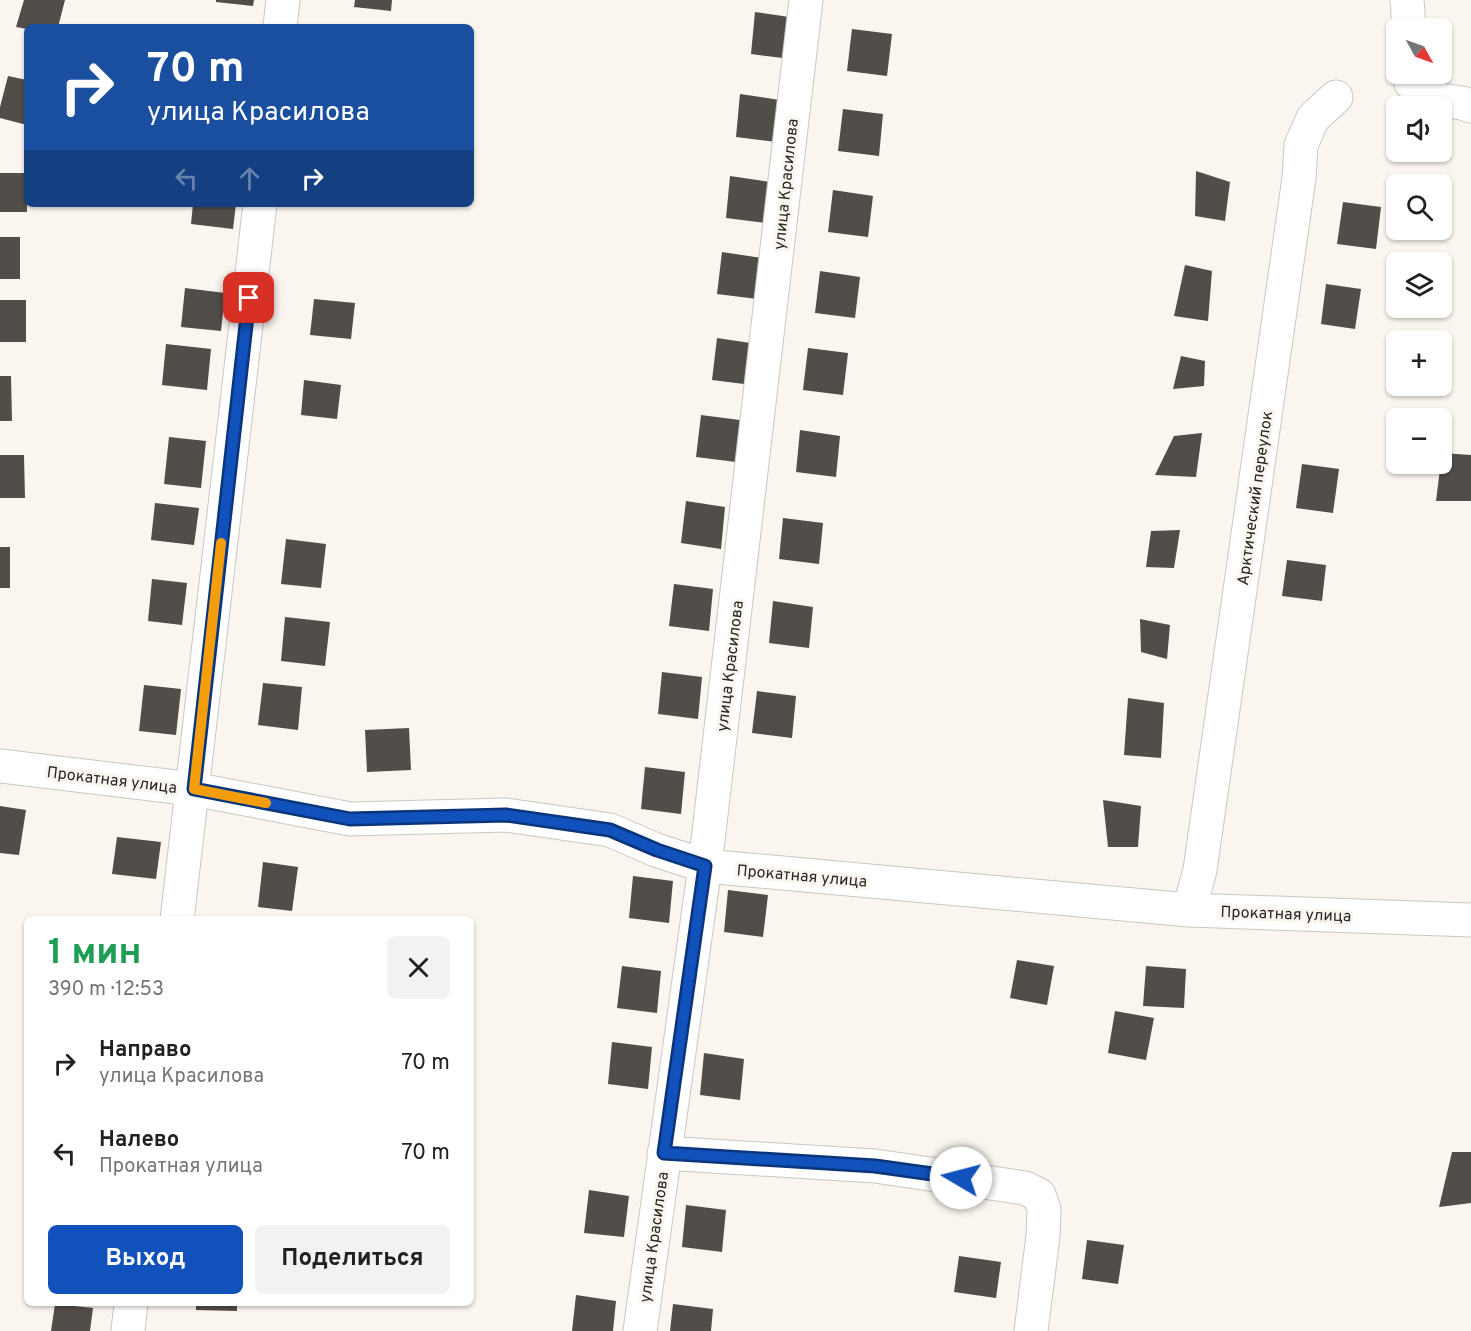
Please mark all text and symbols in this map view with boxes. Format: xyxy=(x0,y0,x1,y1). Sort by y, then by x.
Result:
north arrow xyxy=(1386,18,1452,84)
map controls xyxy=(1386,18,1452,474)
text: 70 m xyxy=(147,44,245,97)
icon: right xyxy=(48,48,126,126)
text: улица Красилова xyxy=(147,96,370,130)
button: sound xyxy=(1386,96,1452,162)
street label: улица Красилова xyxy=(770,118,804,251)
icon: left xyxy=(170,162,203,195)
icon: ahead xyxy=(233,162,266,195)
icon: right xyxy=(296,162,329,195)
button: search xyxy=(1386,174,1452,240)
button: layers xyxy=(1386,252,1452,318)
pin xyxy=(223,272,274,323)
icon: arrive xyxy=(232,281,265,314)
button: + xyxy=(1386,330,1452,396)
button: − xyxy=(1386,408,1452,474)
street label: Арктический переулок xyxy=(1234,410,1278,587)
street label: улица Красилова xyxy=(713,600,749,733)
street label: Прокатная улица xyxy=(46,763,178,799)
street label: Прокатная улица xyxy=(736,861,868,893)
street label: Прокатная улица xyxy=(1220,903,1352,927)
text: 1 мин xyxy=(48,931,142,977)
button: close xyxy=(387,936,450,999)
text: 390 m · 12:53 xyxy=(48,977,164,1003)
text: Направо xyxy=(99,1037,191,1064)
icon: right xyxy=(48,1047,81,1080)
text: 70 m xyxy=(401,1050,450,1077)
text: улица Красилова xyxy=(99,1064,264,1090)
text: Налево xyxy=(99,1127,179,1154)
icon: left xyxy=(48,1137,81,1170)
text: 70 m xyxy=(401,1140,450,1167)
position arrow xyxy=(929,1146,993,1210)
text: Прокатная улица xyxy=(99,1154,263,1180)
street label: улица Красилова xyxy=(636,1171,674,1304)
button: Выход xyxy=(48,1225,243,1294)
button: Поделиться xyxy=(255,1225,450,1294)

